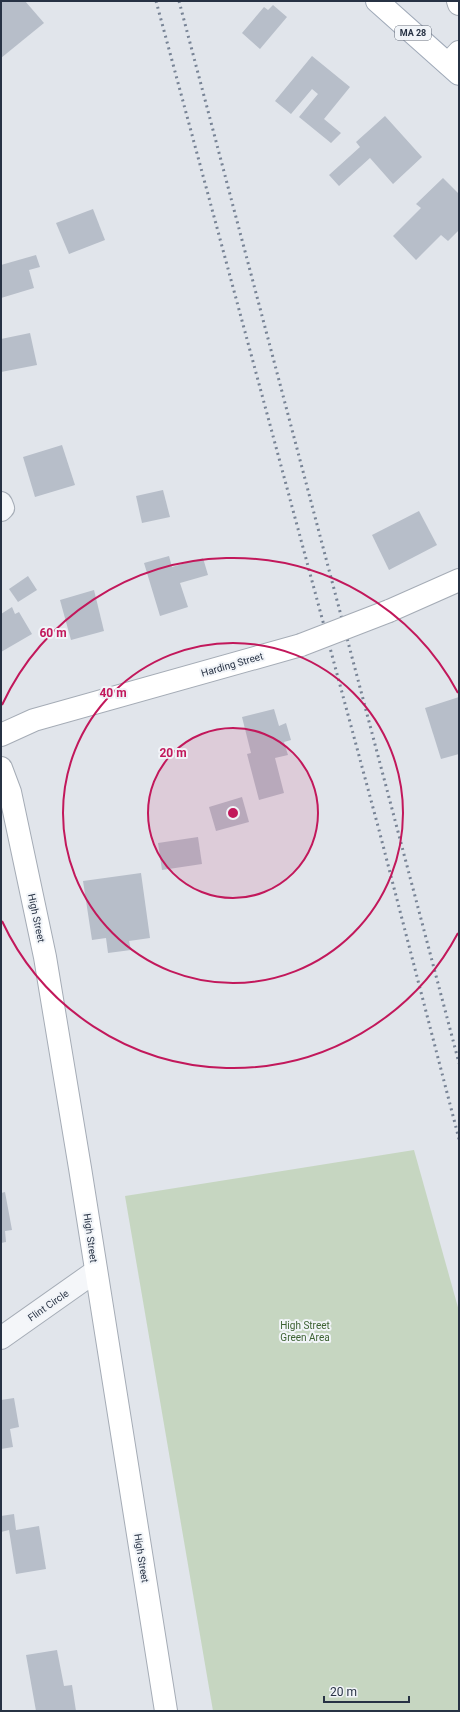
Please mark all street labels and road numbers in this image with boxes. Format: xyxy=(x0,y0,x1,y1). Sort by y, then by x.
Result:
road number: MA 28 xyxy=(395,26,431,40)
street label: Harding Street xyxy=(200,650,264,679)
street label: High Street xyxy=(26,893,47,943)
street label: High Street xyxy=(82,1213,99,1263)
street label: Flint Circle xyxy=(26,1287,71,1323)
street label: High Street xyxy=(132,1533,151,1583)

